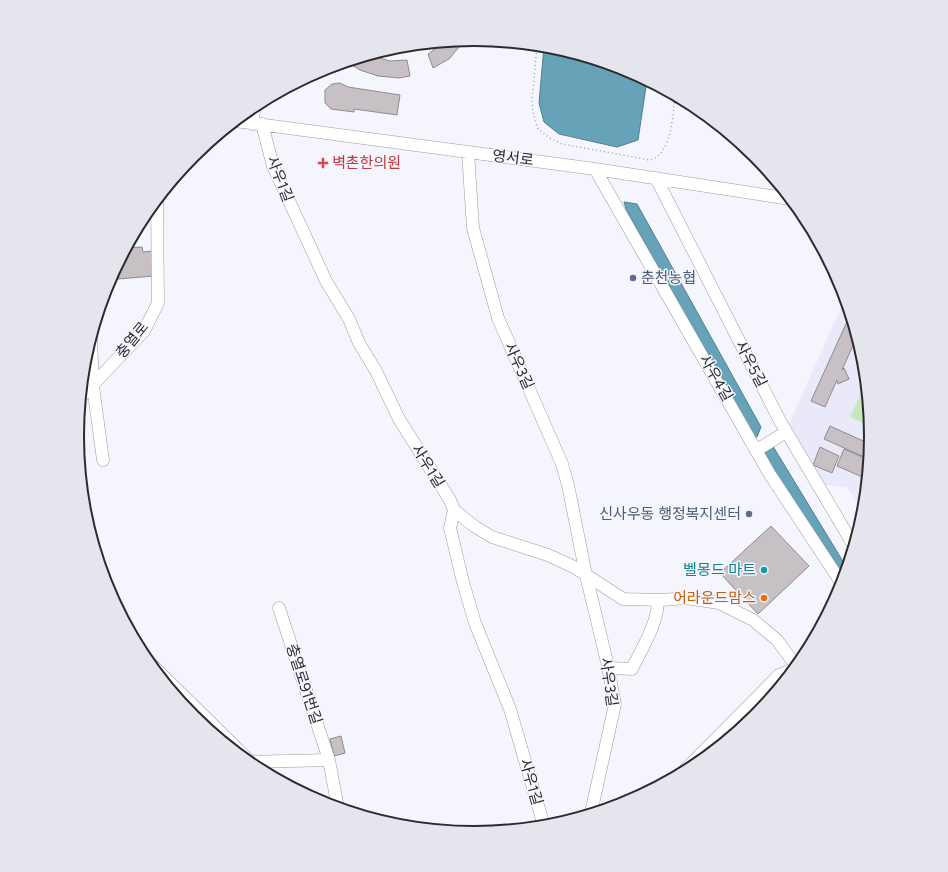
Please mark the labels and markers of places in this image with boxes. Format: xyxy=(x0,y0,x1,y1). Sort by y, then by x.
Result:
place label: 벽촌한의원 xyxy=(332,154,401,172)
marker: 벽촌한의원 xyxy=(317,157,329,169)
place label: 춘천농협 xyxy=(641,269,696,287)
marker: 춘천농협 xyxy=(628,273,638,283)
place label: 신사우동 행정복지센터 xyxy=(599,505,741,523)
marker: 신사우동 행정복지센터 xyxy=(744,509,754,519)
place label: 벨몽드 마트 xyxy=(683,561,756,579)
marker: 벨몽드 마트 xyxy=(759,565,769,575)
place label: 어라운드맘스 xyxy=(673,589,756,607)
marker: 어라운드맘스 xyxy=(759,593,769,603)

